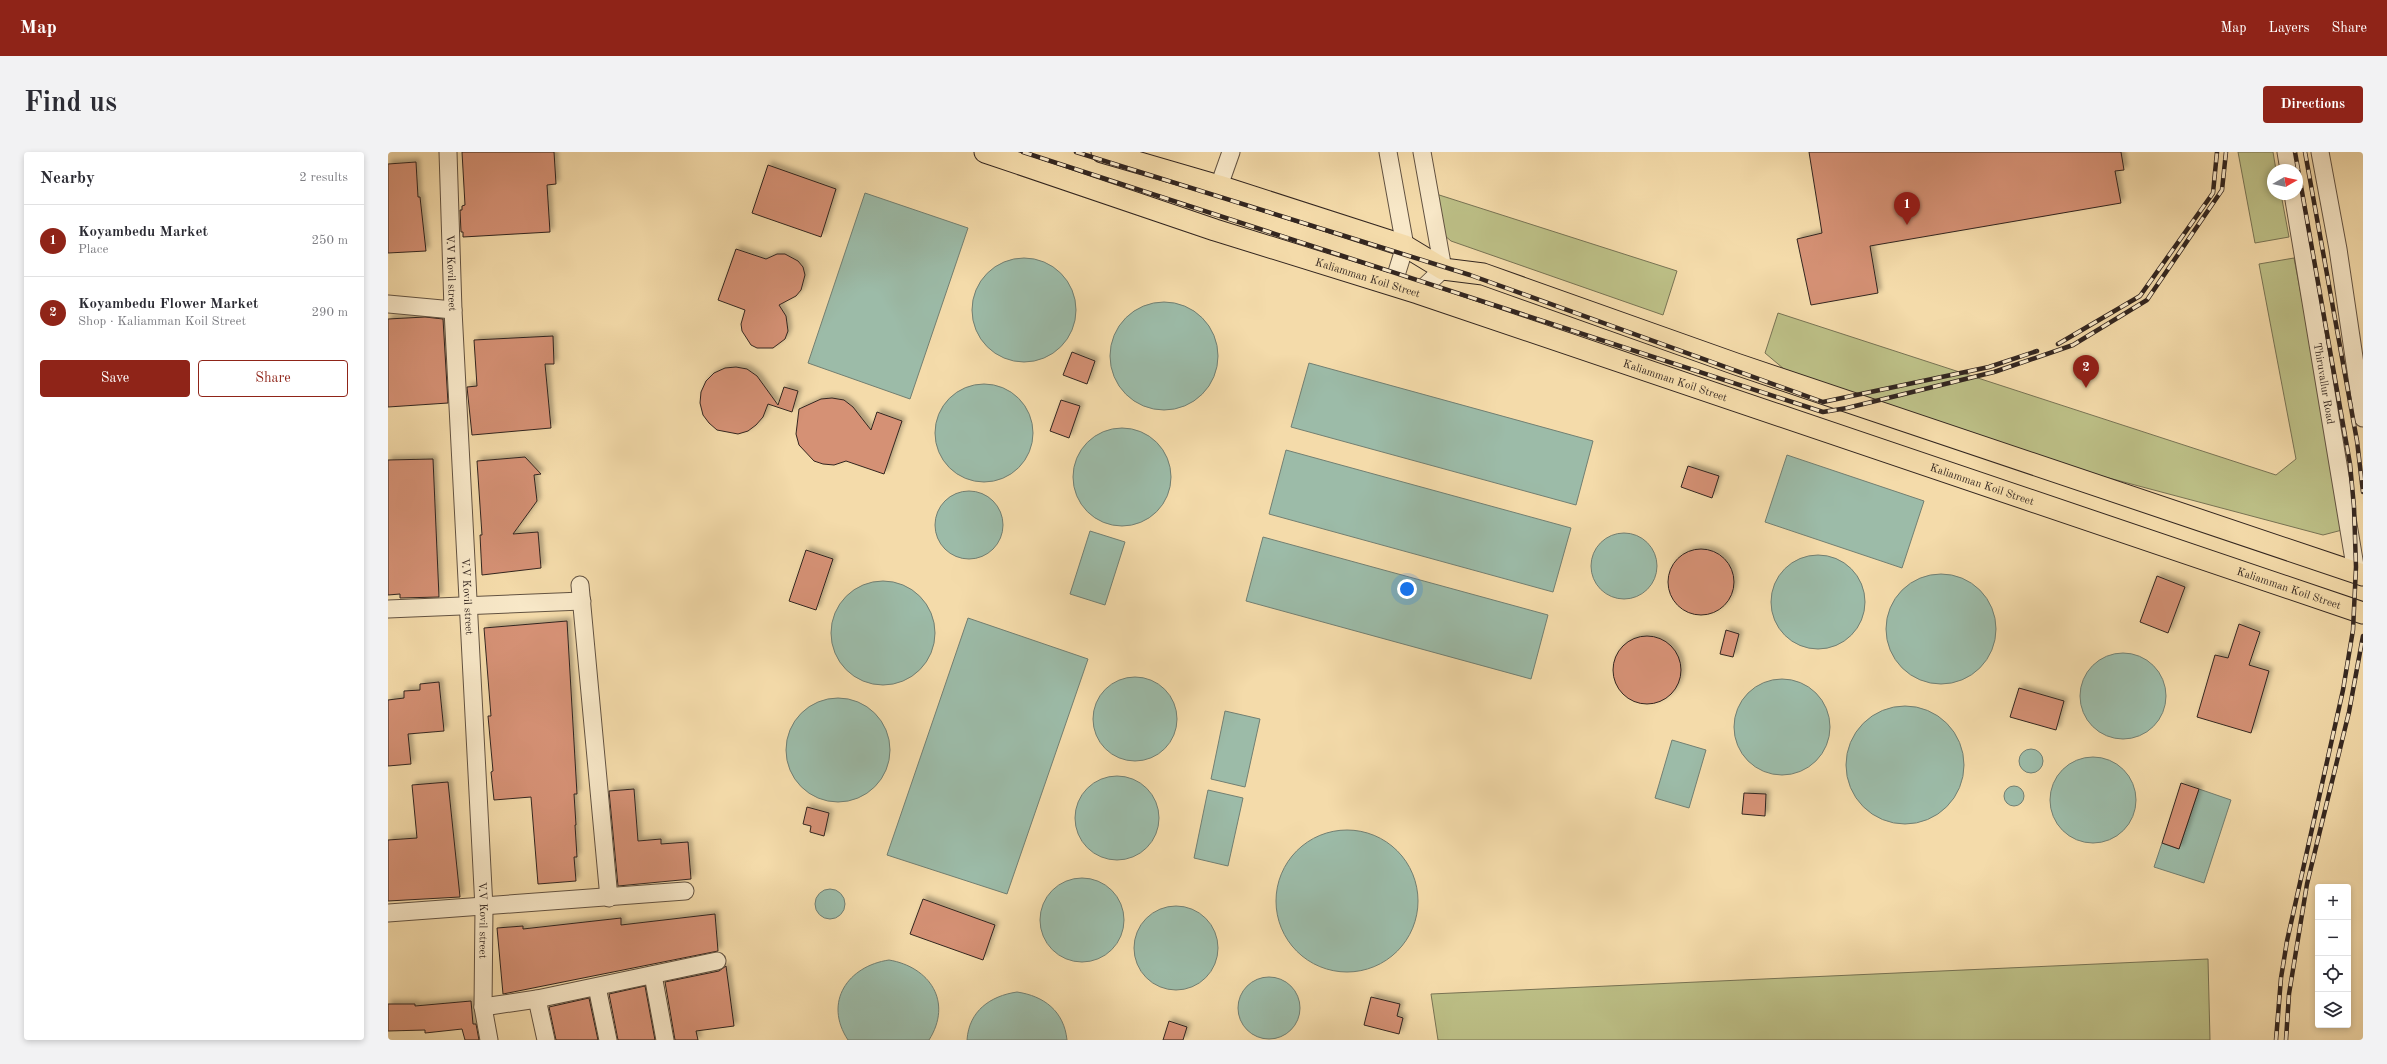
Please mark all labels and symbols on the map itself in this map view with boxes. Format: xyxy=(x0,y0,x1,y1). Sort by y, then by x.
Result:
north arrow xyxy=(2267,164,2303,200)
pin: 1 xyxy=(1894,192,1920,225)
street label: V.V Kovil street xyxy=(444,234,457,312)
street label: Kaliamman Koil Street xyxy=(1314,257,1421,300)
street label: Thiruvallur Road xyxy=(2311,342,2335,425)
pin: 2 xyxy=(2073,355,2099,388)
street label: Kaliamman Koil Street xyxy=(1621,359,1728,404)
street label: Kaliamman Koil Street xyxy=(1928,463,2035,508)
street label: V.V Kovil street xyxy=(459,558,474,635)
street label: Kaliamman Koil Street xyxy=(2235,567,2342,612)
your location xyxy=(1397,579,1417,599)
street label: V.V Kovil street xyxy=(476,882,488,959)

